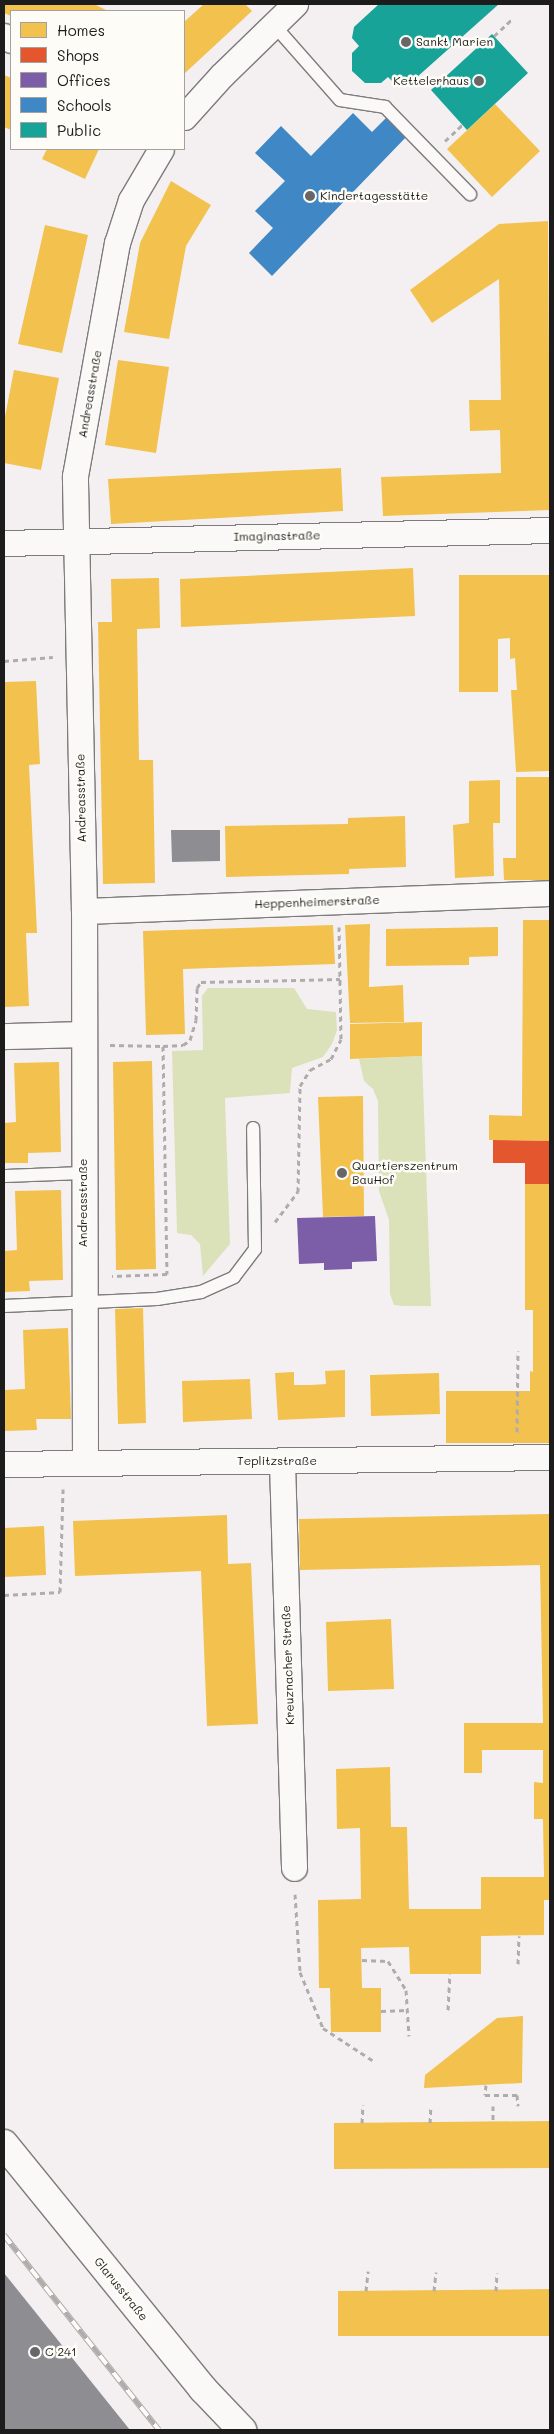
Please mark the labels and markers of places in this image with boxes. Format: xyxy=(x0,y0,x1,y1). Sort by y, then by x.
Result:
place label: Sankt Marien xyxy=(416,35,493,49)
marker: Sankt Marien xyxy=(400,36,412,48)
place label: Kettelerhaus xyxy=(393,74,469,88)
marker: Kettelerhaus xyxy=(473,75,485,87)
place label: Kindertagesstätte xyxy=(320,189,428,203)
marker: Kindertagesstätte xyxy=(304,190,316,202)
place label: Quartierszentrum BauHof xyxy=(352,1159,458,1187)
marker: Quartierszentrum BauHof xyxy=(336,1167,348,1179)
place label: C 241 xyxy=(45,2345,76,2359)
marker: C 241 xyxy=(29,2346,41,2358)

